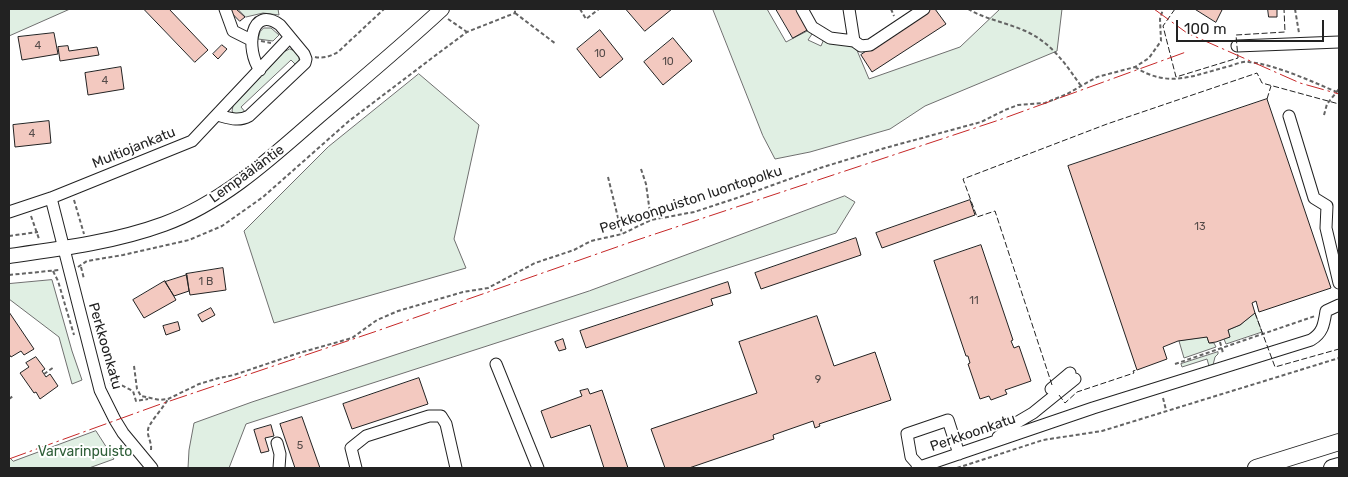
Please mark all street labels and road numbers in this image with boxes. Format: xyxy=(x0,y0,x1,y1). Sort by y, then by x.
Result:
street label: Multiojankatu xyxy=(90,124,178,172)
street label: Lempääläntie xyxy=(206,141,288,207)
street label: Perkkoonpuiston luontopolku xyxy=(598,163,784,237)
street label: Perkkoonkatu xyxy=(85,301,125,391)
street label: Perkkoonkatu xyxy=(928,411,1018,455)

